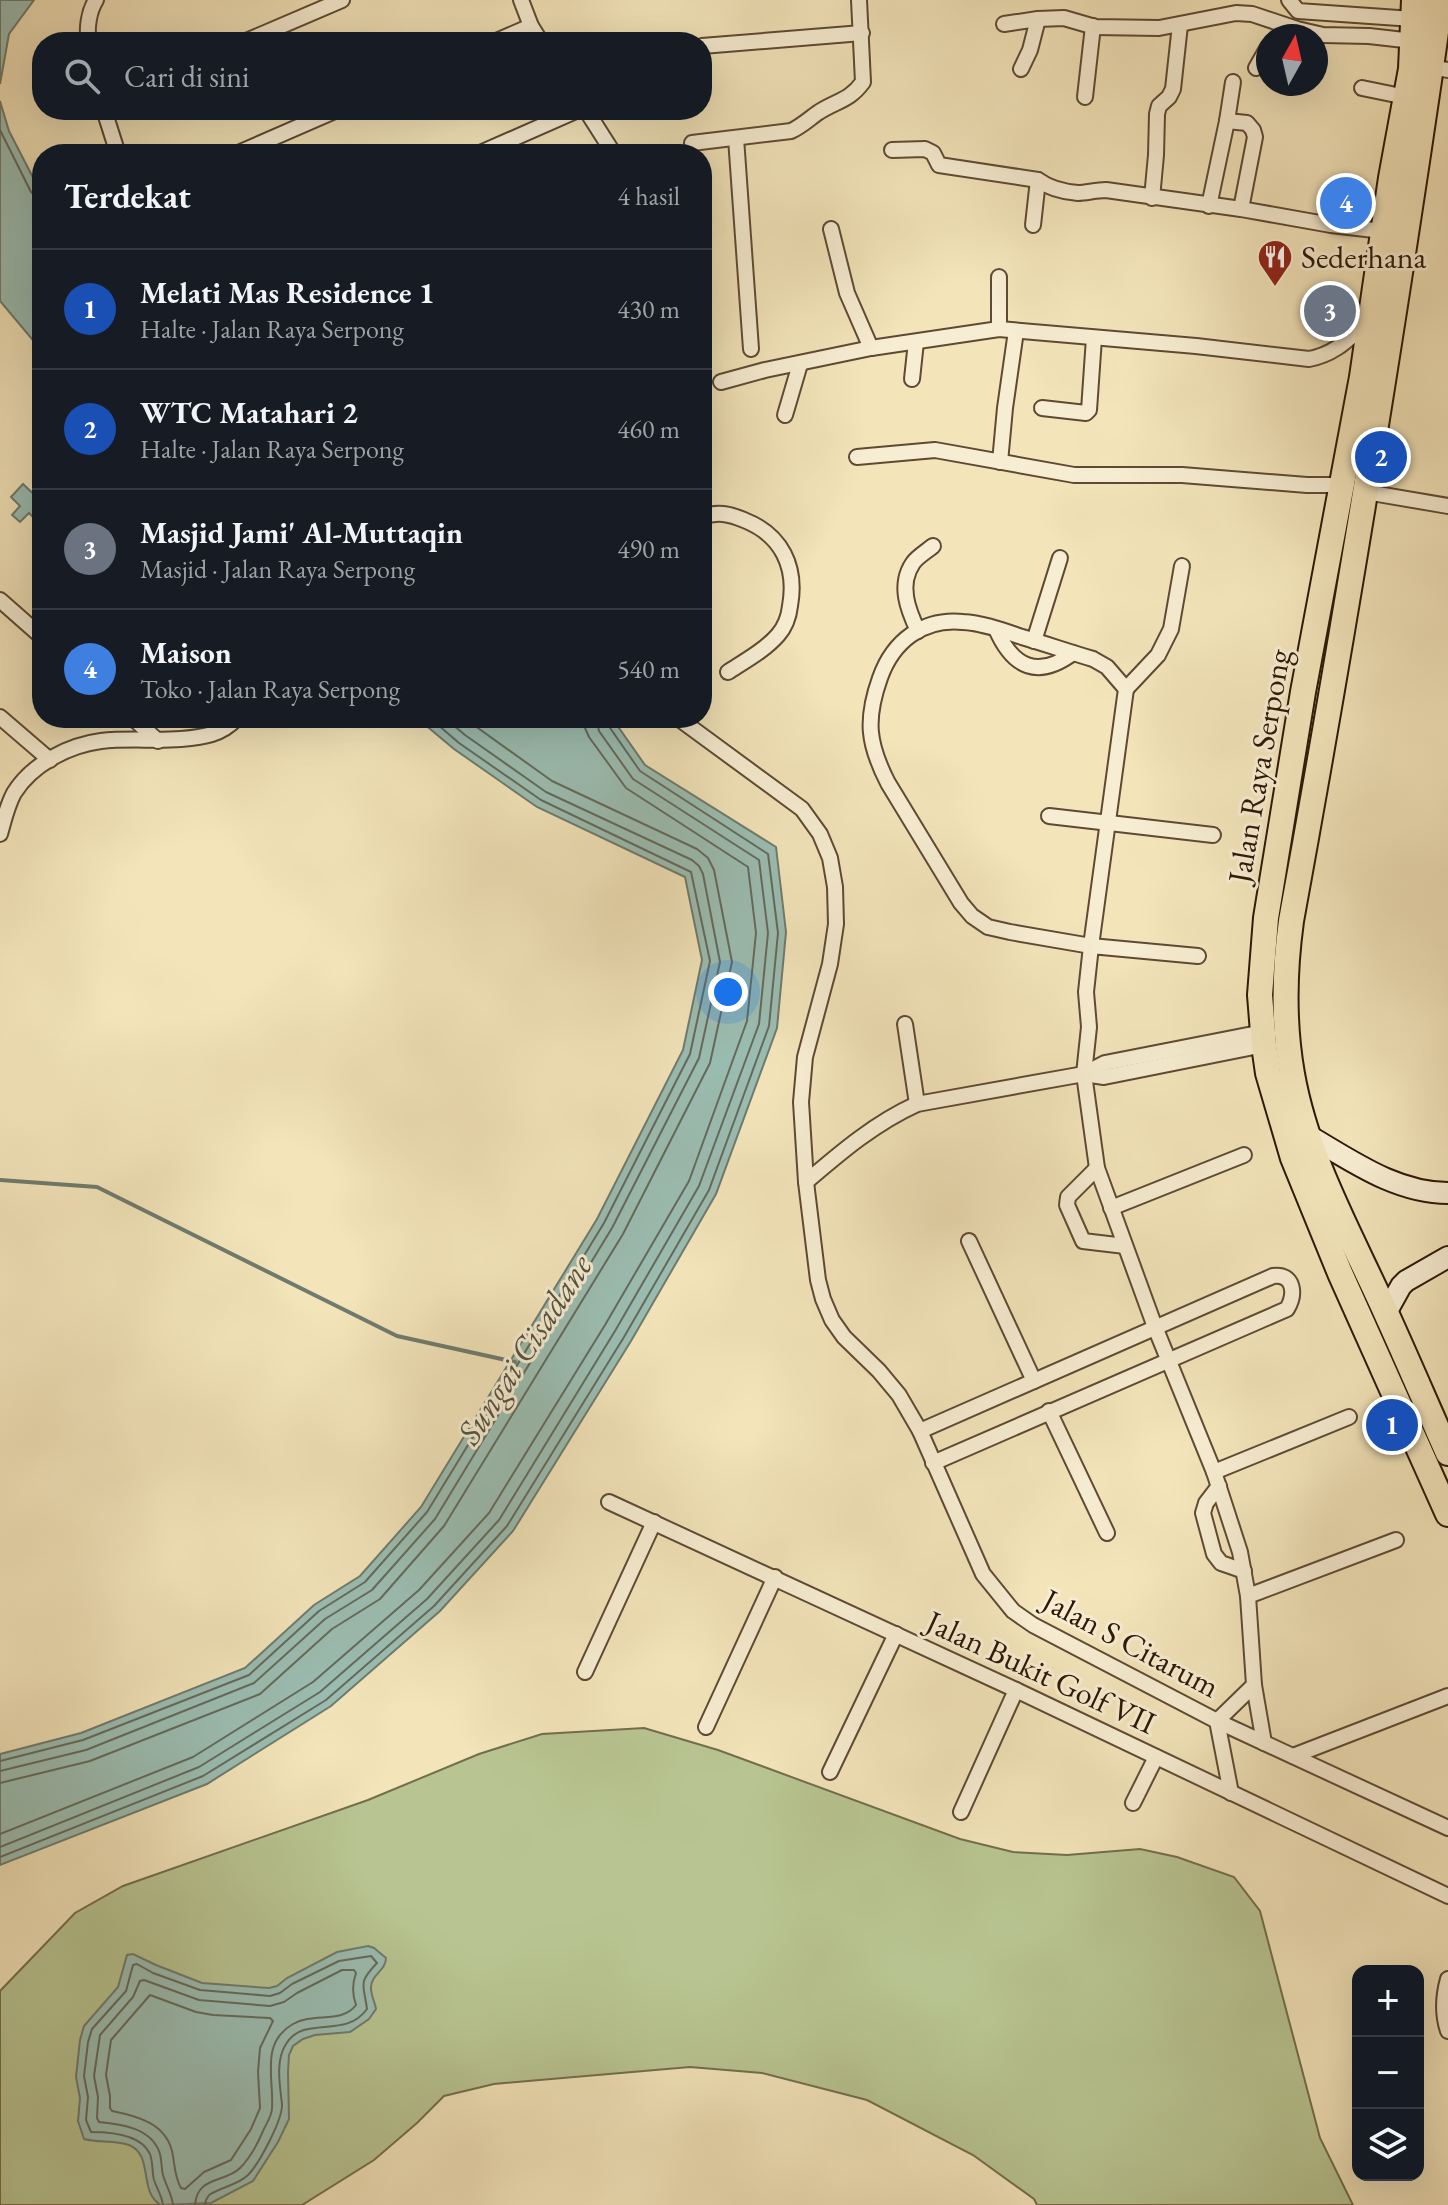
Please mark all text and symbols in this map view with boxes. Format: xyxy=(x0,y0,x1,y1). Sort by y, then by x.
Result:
north arrow xyxy=(1256,24,1328,96)
search box xyxy=(32,32,712,120)
icon: search xyxy=(60,54,104,98)
text: Cari di sini xyxy=(124,57,249,96)
pin: 4 xyxy=(1320,173,1372,233)
text: Terdekat xyxy=(64,174,191,218)
text: 4 hasil xyxy=(618,179,680,213)
place label: Sederhana xyxy=(1301,236,1427,278)
restaurant icon: Sederhana xyxy=(1256,238,1294,288)
text: Melati Mas Residence 1 xyxy=(140,273,435,312)
pin: 3 xyxy=(1304,281,1356,341)
text: 1 xyxy=(83,292,97,326)
text: 430 m xyxy=(617,292,680,326)
text: Halte · Jalan Raya Serpong xyxy=(140,312,404,346)
text: WTC Matahari 2 xyxy=(140,393,358,432)
text: 2 xyxy=(83,412,97,446)
text: 460 m xyxy=(617,412,680,446)
pin: 2 xyxy=(1355,427,1407,487)
text: Halte · Jalan Raya Serpong xyxy=(140,432,404,466)
text: Masjid Jami' Al-Muttaqin xyxy=(140,513,463,552)
text: 3 xyxy=(83,532,97,566)
text: 490 m xyxy=(617,532,680,566)
text: Masjid · Jalan Raya Serpong xyxy=(140,552,415,586)
text: Maison xyxy=(140,633,232,672)
street label: Jalan Raya Serpong xyxy=(1217,645,1300,889)
text: 4 xyxy=(83,652,97,686)
text: 540 m xyxy=(617,652,680,686)
text: Toko · Jalan Raya Serpong xyxy=(140,672,400,706)
your location xyxy=(708,972,748,1012)
water label: Sungai Cisadane xyxy=(446,1246,602,1453)
pin: 1 xyxy=(1366,1395,1418,1455)
street label: Jalan S Citarum xyxy=(1033,1577,1227,1707)
street label: Jalan Bukit Golf VII xyxy=(917,1599,1163,1744)
map controls xyxy=(1352,1965,1424,2181)
button: + xyxy=(1352,1965,1424,2037)
button: − xyxy=(1352,2037,1424,2109)
button: layers xyxy=(1352,2109,1424,2181)

